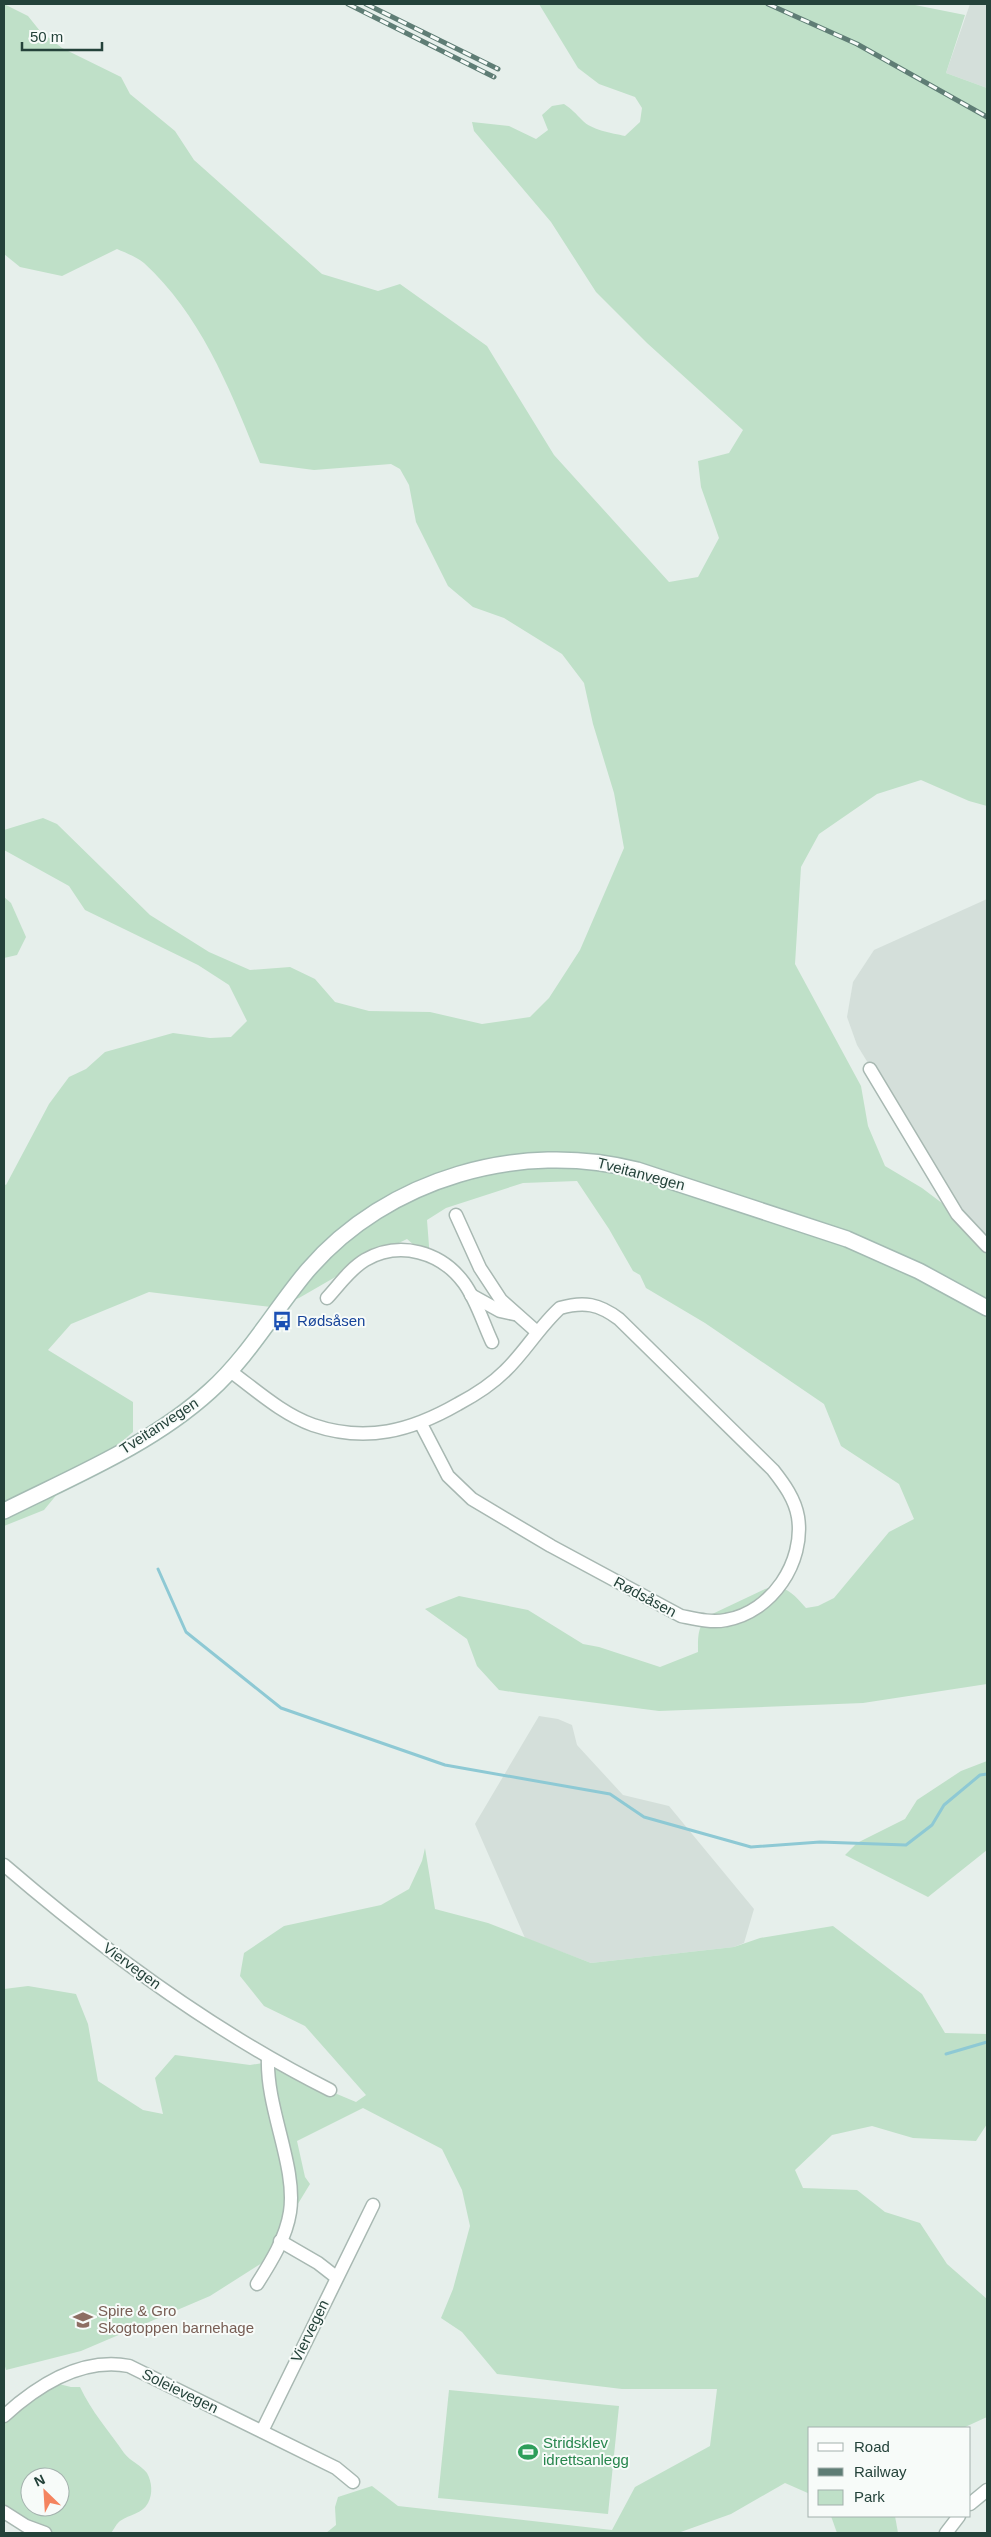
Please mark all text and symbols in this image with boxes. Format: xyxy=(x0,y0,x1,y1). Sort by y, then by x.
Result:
scale bar xyxy=(22,20,102,52)
text: 50 m xyxy=(30,28,63,45)
street label: Tveitanvegen xyxy=(595,1154,687,1193)
bus stop icon: Rødsåsen xyxy=(271,1310,293,1332)
place label: Rødsåsen xyxy=(297,1312,365,1329)
street label: Tveitanvegen xyxy=(116,1394,201,1457)
street label: Rødsåsen xyxy=(611,1573,679,1620)
street label: Viervegen xyxy=(100,1939,165,1992)
street label: Viervegen xyxy=(287,2297,332,2365)
place label: Spire & Gro Skogtoppen barnehage xyxy=(98,2302,254,2336)
school or university icon: Spire & Gro Skogtoppen barnehage xyxy=(72,2309,94,2331)
street label: Soleievegen xyxy=(139,2365,221,2416)
legend xyxy=(808,2427,971,2517)
place label: Stridsklev idrettsanlegg xyxy=(543,2434,629,2468)
text: Road xyxy=(854,2438,890,2455)
sports icon: Stridsklev idrettsanlegg xyxy=(517,2441,539,2463)
text: Railway xyxy=(854,2463,907,2480)
north arrow xyxy=(20,2467,70,2517)
text: N xyxy=(32,2471,47,2490)
text: Park xyxy=(854,2488,885,2505)

